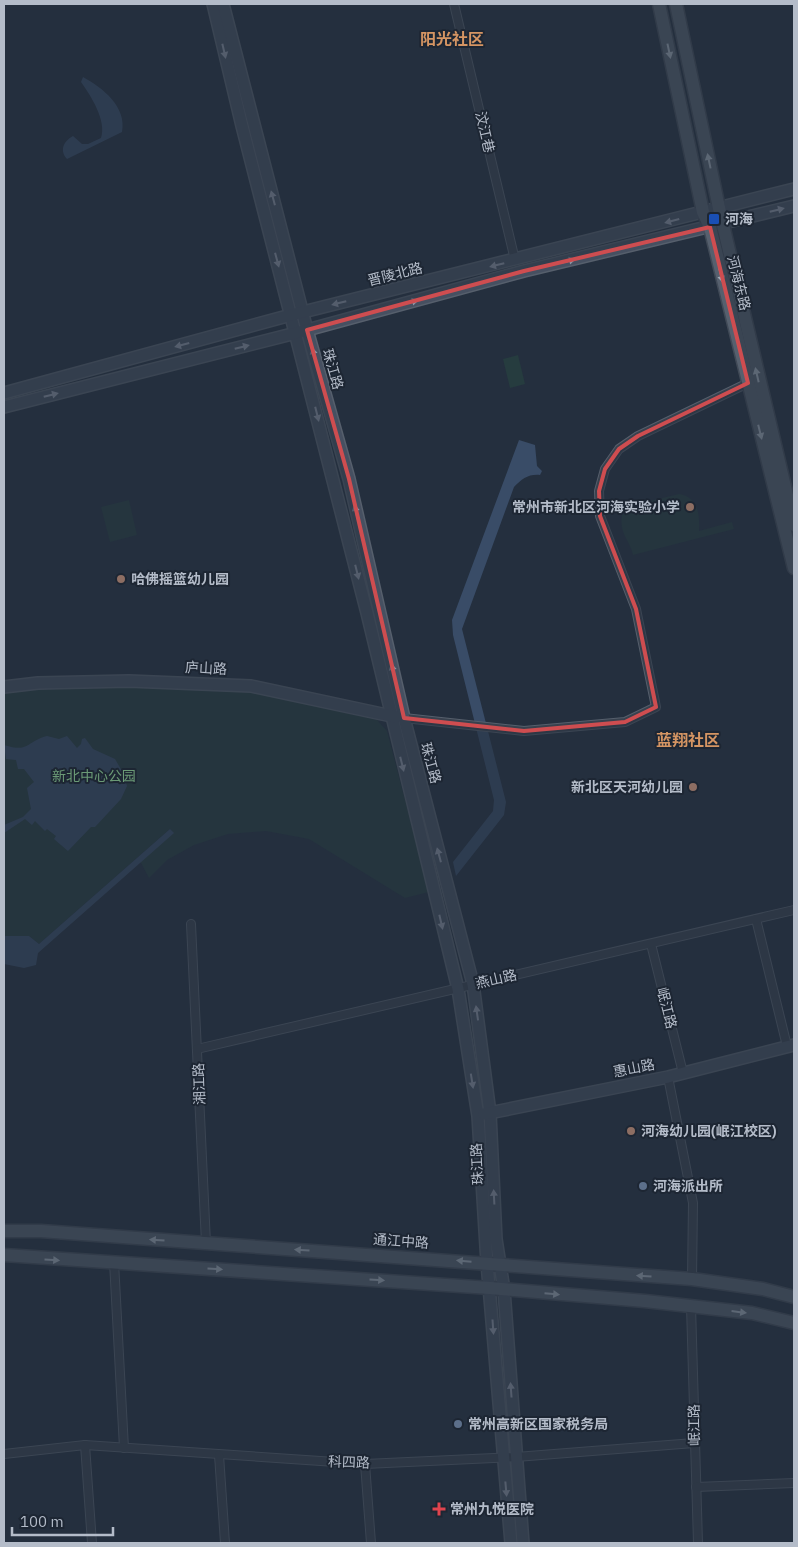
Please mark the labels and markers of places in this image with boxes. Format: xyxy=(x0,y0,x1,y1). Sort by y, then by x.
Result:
place label: 河海 xyxy=(725,210,753,228)
marker: 河海 xyxy=(707,212,721,226)
place label: 常州市新北区河海实验小学 xyxy=(512,498,680,516)
marker: 常州市新北区河海实验小学 xyxy=(684,501,696,513)
place label: 哈佛摇篮幼儿园 xyxy=(131,570,229,588)
marker: 哈佛摇篮幼儿园 xyxy=(115,573,127,585)
place label: 新北区天河幼儿园 xyxy=(571,778,683,796)
marker: 新北区天河幼儿园 xyxy=(687,781,699,793)
place label: 河海幼儿园(岷江校区) xyxy=(641,1122,777,1140)
marker: 河海幼儿园(岷江校区) xyxy=(625,1125,637,1137)
place label: 河海派出所 xyxy=(653,1177,723,1195)
marker: 河海派出所 xyxy=(637,1180,649,1192)
place label: 常州高新区国家税务局 xyxy=(468,1415,608,1433)
marker: 常州高新区国家税务局 xyxy=(452,1418,464,1430)
place label: 常州九悦医院 xyxy=(450,1500,534,1518)
marker: 常州九悦医院 xyxy=(432,1502,446,1516)

